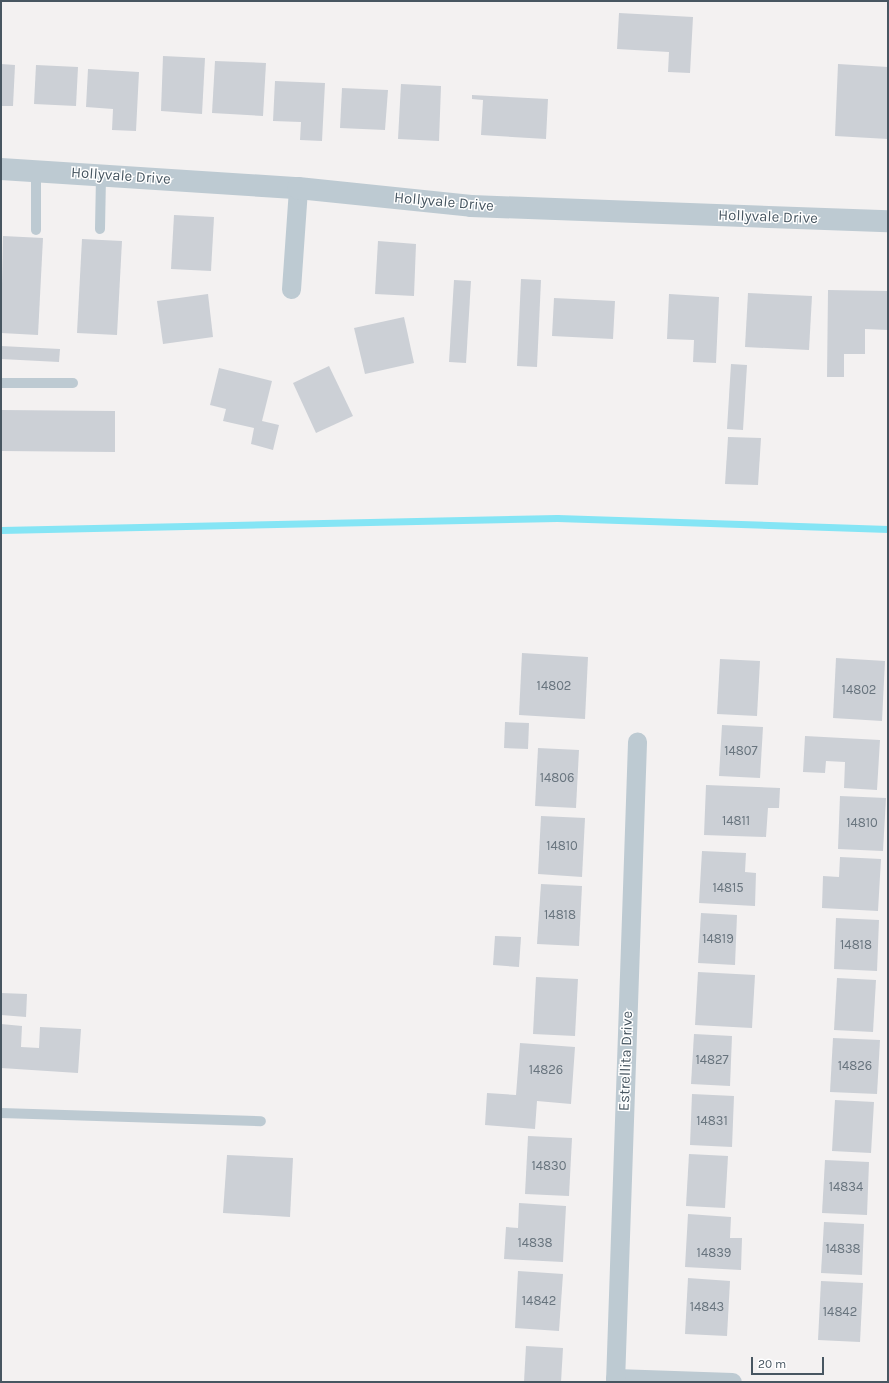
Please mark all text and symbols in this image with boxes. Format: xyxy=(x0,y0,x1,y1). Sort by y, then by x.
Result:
street label: Hollyvale Drive xyxy=(71,164,171,188)
street label: Hollyvale Drive xyxy=(393,189,495,215)
street label: Hollyvale Drive xyxy=(718,206,818,228)
house number: 14802 xyxy=(537,678,571,694)
house number: 14802 xyxy=(842,682,876,698)
house number: 14807 xyxy=(724,743,758,759)
house number: 14806 xyxy=(540,770,574,786)
house number: 14811 xyxy=(722,813,750,829)
house number: 14810 xyxy=(846,815,878,831)
house number: 14810 xyxy=(546,838,578,854)
house number: 14815 xyxy=(712,880,744,896)
house number: 14818 xyxy=(544,907,576,923)
house number: 14819 xyxy=(702,931,734,947)
house number: 14818 xyxy=(840,937,872,953)
street label: Estrellita Drive xyxy=(615,1010,637,1112)
house number: 14827 xyxy=(695,1052,729,1068)
house number: 14826 xyxy=(838,1058,872,1074)
house number: 14826 xyxy=(529,1062,563,1078)
house number: 14831 xyxy=(696,1113,728,1129)
house number: 14830 xyxy=(532,1158,566,1174)
house number: 14834 xyxy=(829,1179,863,1195)
house number: 14838 xyxy=(517,1235,553,1251)
house number: 14838 xyxy=(825,1241,861,1257)
house number: 14839 xyxy=(697,1245,731,1261)
house number: 14842 xyxy=(522,1293,556,1309)
house number: 14843 xyxy=(690,1299,724,1315)
house number: 14842 xyxy=(823,1304,857,1320)
scale bar xyxy=(753,1349,826,1375)
text: 20 m xyxy=(758,1357,786,1371)

